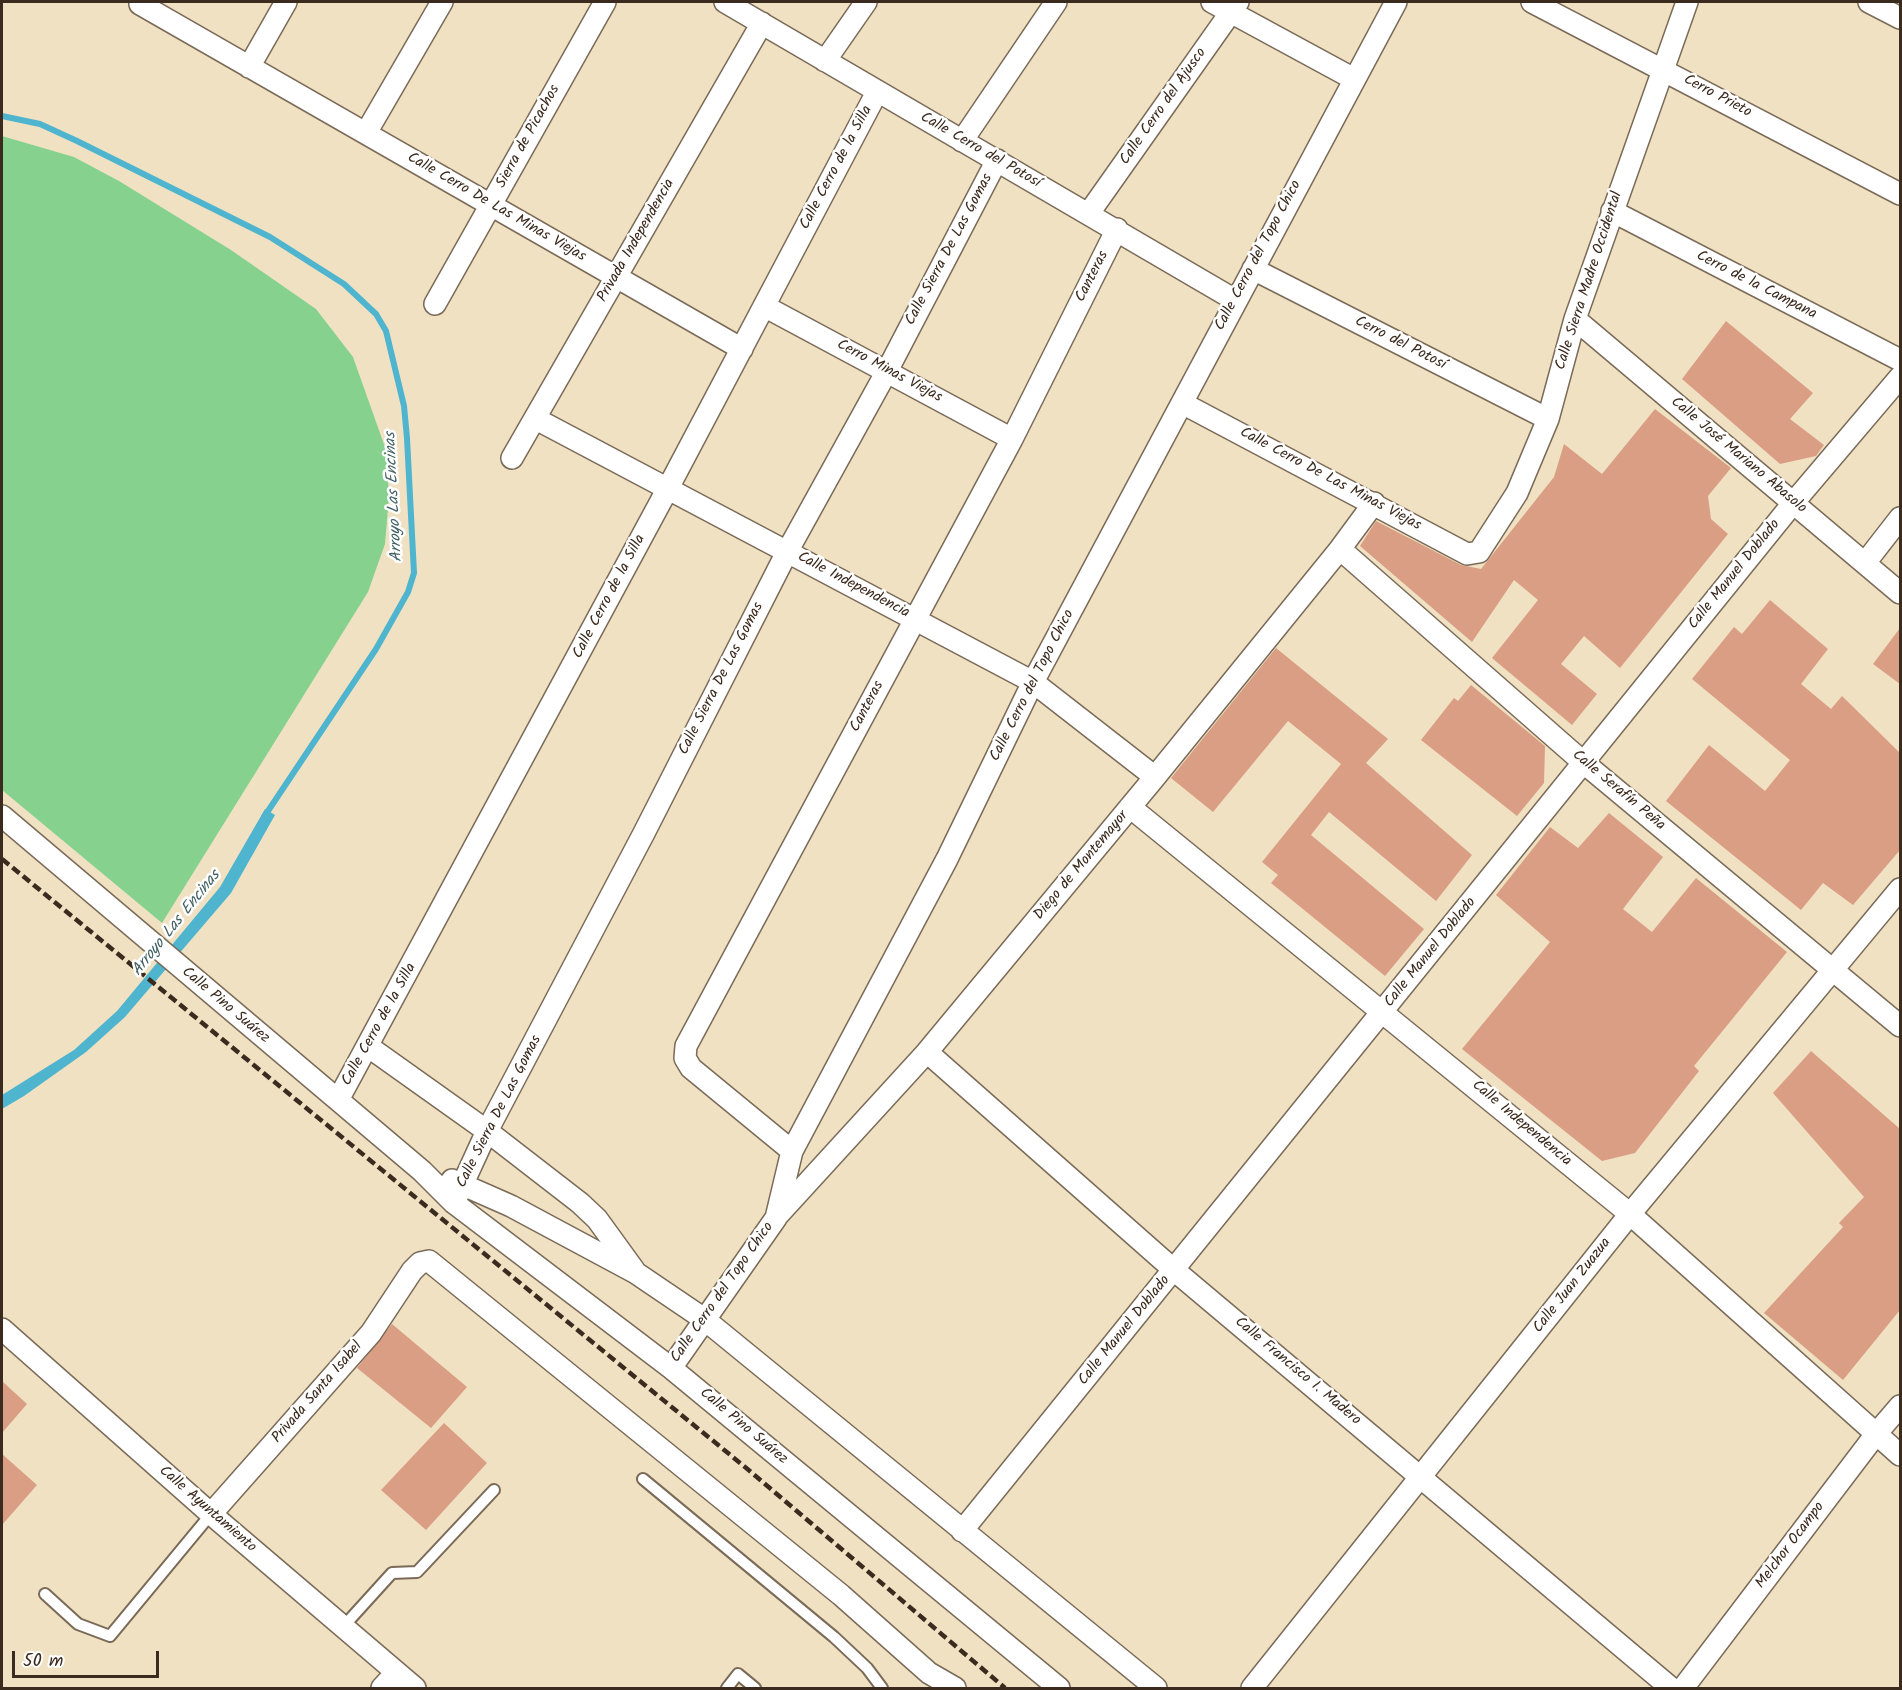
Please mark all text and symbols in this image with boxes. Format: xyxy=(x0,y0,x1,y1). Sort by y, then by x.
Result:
street label: Calle Cerro del Ajusco xyxy=(1117,45,1211,169)
street label: Cerro Prieto xyxy=(1680,72,1754,122)
street label: Sierra de Picachos xyxy=(493,82,565,192)
street label: Calle Cerro de la Silla xyxy=(797,103,877,233)
street label: Calle Cerro del Potosí xyxy=(917,109,1043,193)
street label: Calle Cerro De Las Minas Viejas xyxy=(404,149,588,267)
street label: Calle Sierra De Las Gomas xyxy=(902,171,998,329)
street label: Privada Independencia xyxy=(594,176,680,306)
street label: Calle Cerro del Topo Chico xyxy=(1212,178,1306,334)
street label: Calle Sierra Madre Occidental xyxy=(1553,190,1627,372)
street label: Canteras xyxy=(1073,248,1113,306)
street label: Cerro de la Campana xyxy=(1693,248,1819,324)
street label: Cerro del Potosí xyxy=(1351,313,1449,375)
street label: Cerro Minas Viejas xyxy=(833,337,945,407)
street label: Calle José Mariano Abasolo xyxy=(1666,394,1810,518)
street label: Calle Cerro De Las Minas Viejas xyxy=(1236,424,1424,536)
water label: Arroyo Las Encinas xyxy=(382,432,408,562)
street label: Calle Manuel Doblado xyxy=(1685,516,1785,634)
street label: Calle Cerro de la Silla xyxy=(570,532,650,662)
street label: Calle Independencia xyxy=(794,549,912,623)
street label: Calle Sierra De Las Gomas xyxy=(676,600,768,758)
street label: Calle Cerro del Topo Chico xyxy=(987,607,1079,765)
street label: Canteras xyxy=(847,679,889,735)
street label: Calle Serafín Peña xyxy=(1568,747,1668,835)
street label: Diego de Montemayor xyxy=(1031,808,1133,924)
water label: Arroyo Las Encinas xyxy=(129,867,225,981)
street label: Calle Manuel Doblado xyxy=(1381,894,1481,1012)
street label: Calle Cerro de la Silla xyxy=(339,961,421,1089)
street label: Calle Pino Suárez xyxy=(177,964,273,1048)
street label: Calle Sierra De Las Gomas xyxy=(454,1033,546,1191)
street label: Calle Independencia xyxy=(1468,1077,1574,1171)
street label: Calle Cerro del Topo Chico xyxy=(668,1219,778,1367)
street label: Calle Juan Zuazua xyxy=(1530,1235,1616,1337)
street label: Calle Manuel Doblado xyxy=(1075,1272,1175,1390)
street label: Calle Francisco I. Madero xyxy=(1230,1314,1364,1430)
street label: Privada Santa Isabel xyxy=(269,1338,367,1448)
street label: Calle Pino Suárez xyxy=(695,1385,791,1469)
street label: Calle Ayuntamiento xyxy=(155,1463,259,1557)
street label: Melchor Ocampo xyxy=(1753,1499,1829,1593)
scale bar xyxy=(15,1639,162,1677)
text: 50 m xyxy=(23,1647,63,1676)

